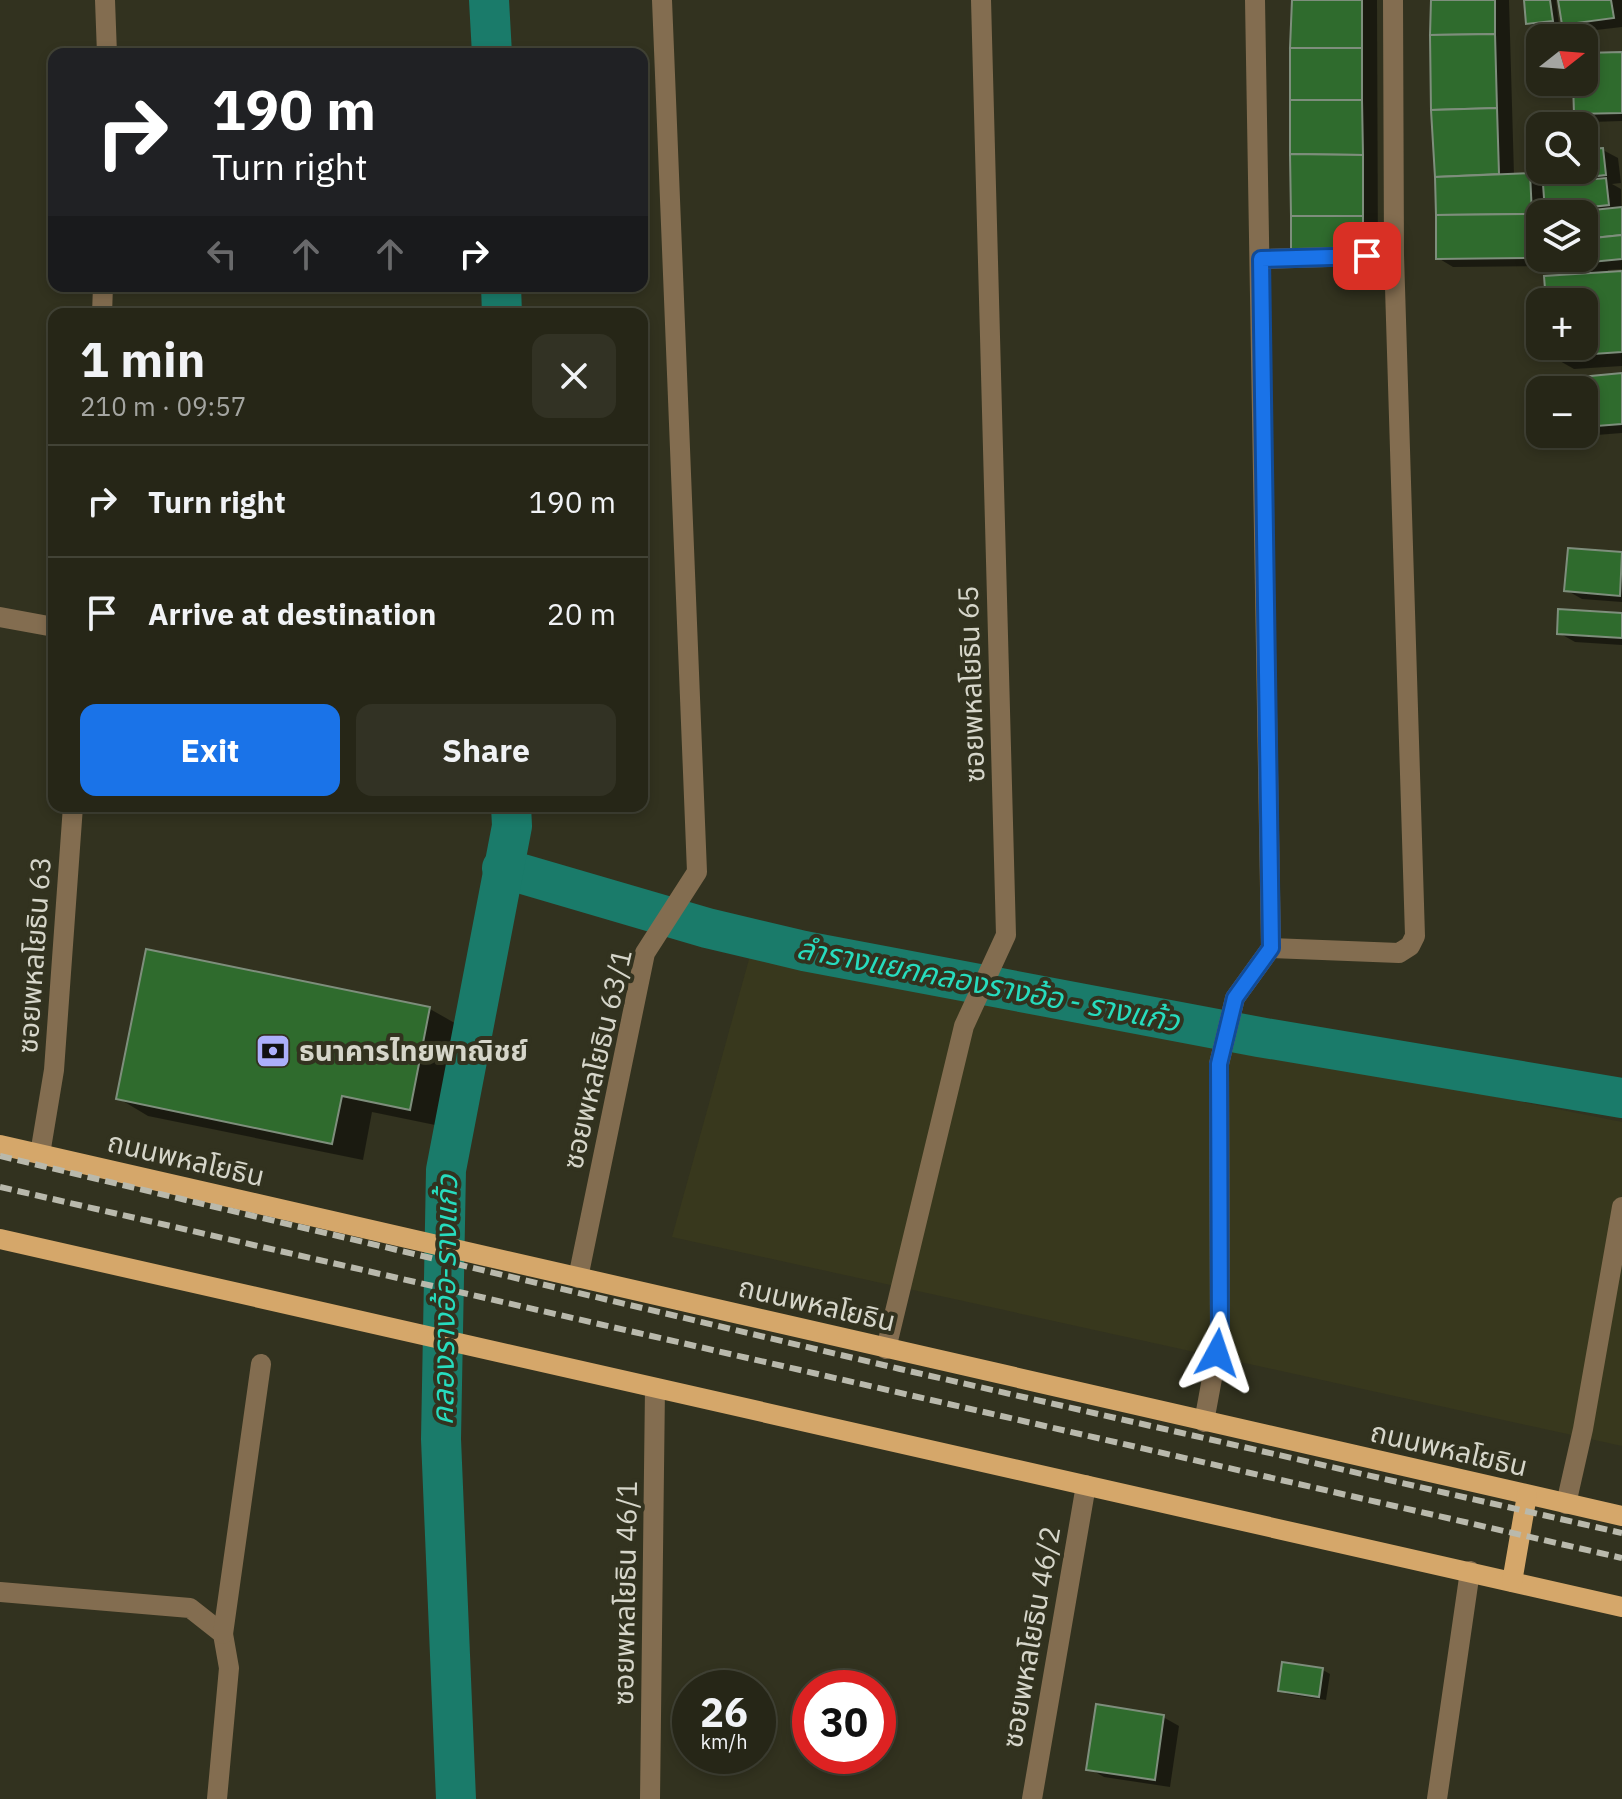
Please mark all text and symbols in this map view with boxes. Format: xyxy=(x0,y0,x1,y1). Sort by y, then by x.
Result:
north arrow xyxy=(1526,24,1598,96)
map controls xyxy=(1526,24,1598,448)
text: 190 m xyxy=(212,73,376,145)
icon: right xyxy=(80,80,184,184)
button: search xyxy=(1526,112,1598,184)
text: Turn right xyxy=(212,143,368,190)
button: layers xyxy=(1526,200,1598,272)
pin xyxy=(1333,222,1401,290)
icon: left xyxy=(200,232,244,276)
icon: ahead xyxy=(284,232,328,276)
icon: ahead xyxy=(368,232,412,276)
icon: right xyxy=(452,232,496,276)
icon: arrive xyxy=(1345,234,1389,278)
button: + xyxy=(1526,288,1598,360)
text: 1 min xyxy=(80,328,205,390)
button: close xyxy=(532,334,616,418)
button: − xyxy=(1526,376,1598,448)
text: 210 m · 09:57 xyxy=(80,389,246,423)
icon: right xyxy=(80,479,124,523)
text: Turn right xyxy=(148,482,286,521)
text: 190 m xyxy=(529,482,616,521)
street label: ซอยพหลโยธิน 65 xyxy=(949,585,992,783)
icon: arrive xyxy=(80,591,124,635)
text: Arrive at destination xyxy=(148,594,436,633)
text: 20 m xyxy=(547,594,616,633)
button: Exit xyxy=(80,704,340,796)
button: Share xyxy=(356,704,616,796)
street label: ซอยพหลโยธิน 63 xyxy=(8,855,59,1055)
water label: ลำรางแยกคลองรางอ้อ - รางแก้ว xyxy=(794,927,1184,1040)
street label: ซอยพหลโยธิน 63/1 xyxy=(553,945,640,1173)
bank icon: ธนาคารไทยพาณิชย์ xyxy=(254,1032,292,1070)
place label: ธนาคารไทยพาณิชย์ xyxy=(299,1032,528,1069)
street label: ถนนพหลโยธิน xyxy=(104,1123,268,1195)
water label: คลองรางอ้อ-รางแก้ว xyxy=(422,1173,465,1426)
street label: ถนนพหลโยธิน xyxy=(735,1268,899,1340)
position arrow xyxy=(1175,1311,1259,1395)
street label: ถนนพหลโยธิน xyxy=(1367,1413,1531,1485)
street label: ซอยพหลโยธิน 46/1 xyxy=(604,1480,645,1706)
street label: ซอยพหลโยธิน 46/2 xyxy=(993,1523,1068,1751)
speed limit sign: 30 xyxy=(792,1670,896,1774)
text: 26 xyxy=(700,1686,748,1738)
text: km/h xyxy=(700,1728,748,1755)

